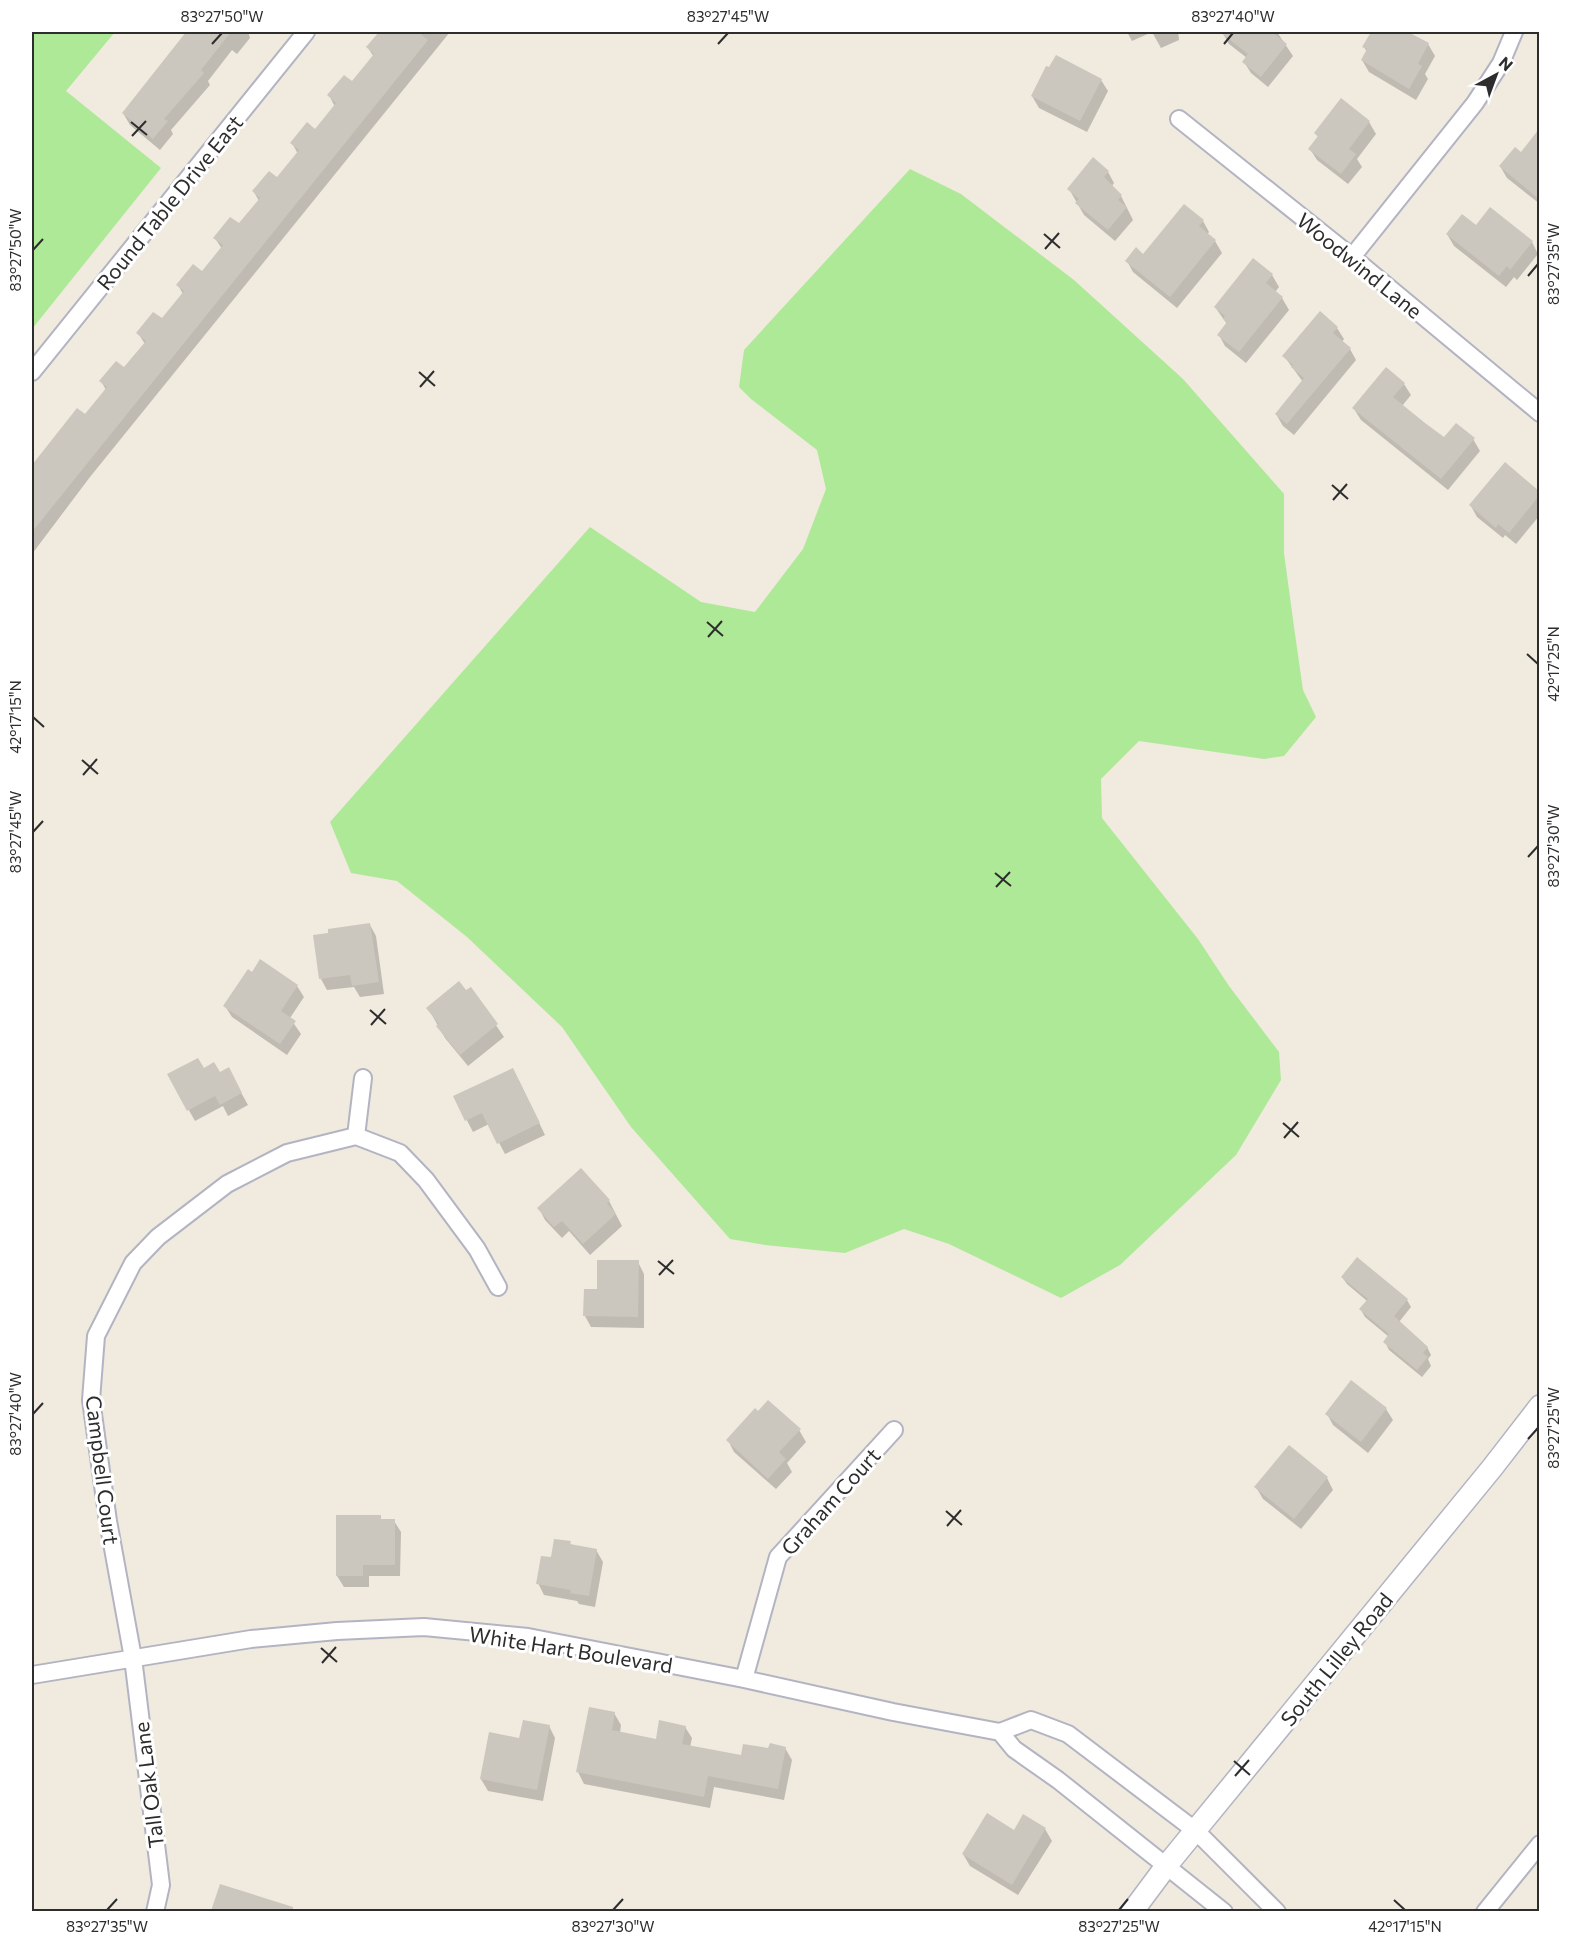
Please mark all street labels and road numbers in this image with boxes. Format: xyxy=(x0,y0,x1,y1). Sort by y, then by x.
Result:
street label: Round Table Drive East xyxy=(91,110,247,294)
street label: Woodwind Lane xyxy=(1292,207,1428,323)
street label: Campbell Court xyxy=(81,1394,125,1546)
street label: Graham Court xyxy=(775,1442,885,1560)
street label: South Lilley Road xyxy=(1275,1587,1397,1731)
street label: White Hart Boulevard xyxy=(467,1621,675,1677)
street label: Tall Oak Lane xyxy=(128,1720,168,1850)

